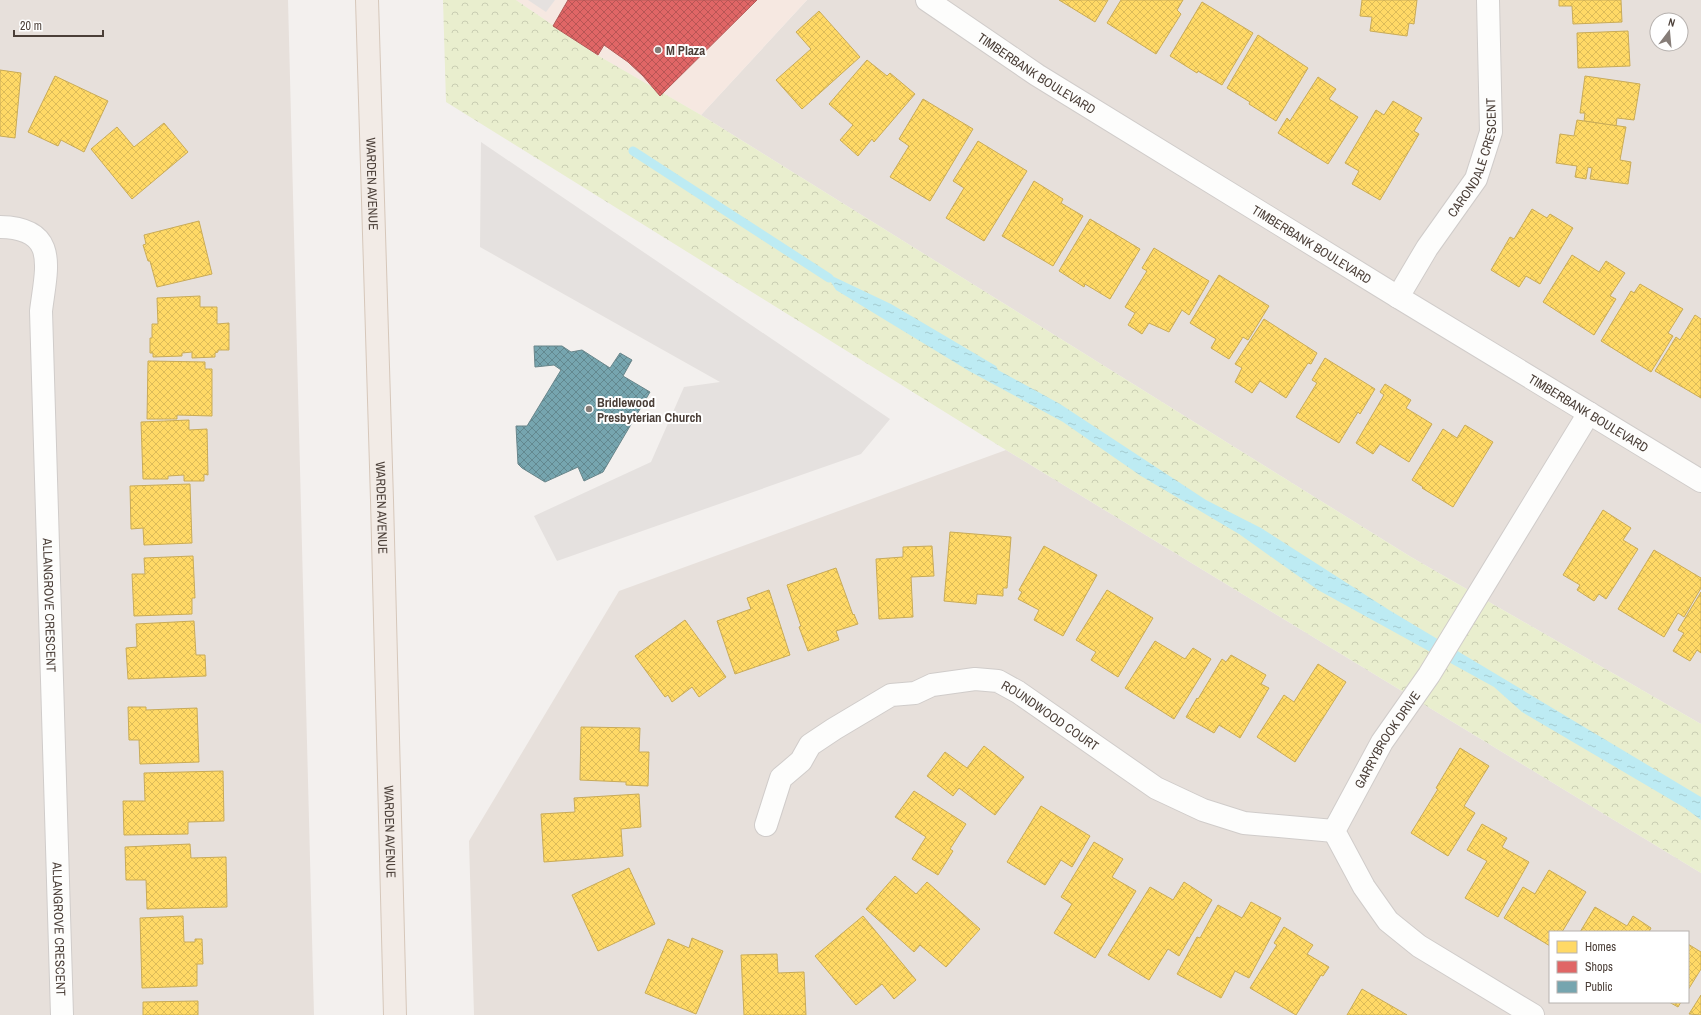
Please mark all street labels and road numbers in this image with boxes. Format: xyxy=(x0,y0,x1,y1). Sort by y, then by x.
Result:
street label: TIMBERBANK BOULEVARD xyxy=(974,29,1099,118)
street label: CARONDALE CRESCENT xyxy=(1444,97,1500,221)
street label: WARDEN AVENUE xyxy=(362,137,382,230)
street label: TIMBERBANK BOULEVARD xyxy=(1249,201,1375,288)
street label: TIMBERBANK BOULEVARD xyxy=(1525,370,1652,456)
street label: WARDEN AVENUE xyxy=(372,461,391,554)
street label: ALLANGROVE CRESCENT xyxy=(39,537,60,673)
street label: ROUNDWOOD COURT xyxy=(998,677,1102,755)
street label: GARRYBROOK DRIVE xyxy=(1351,688,1424,791)
street label: WARDEN AVENUE xyxy=(380,785,400,878)
street label: ALLANGROVE CRESCENT xyxy=(48,861,69,997)

